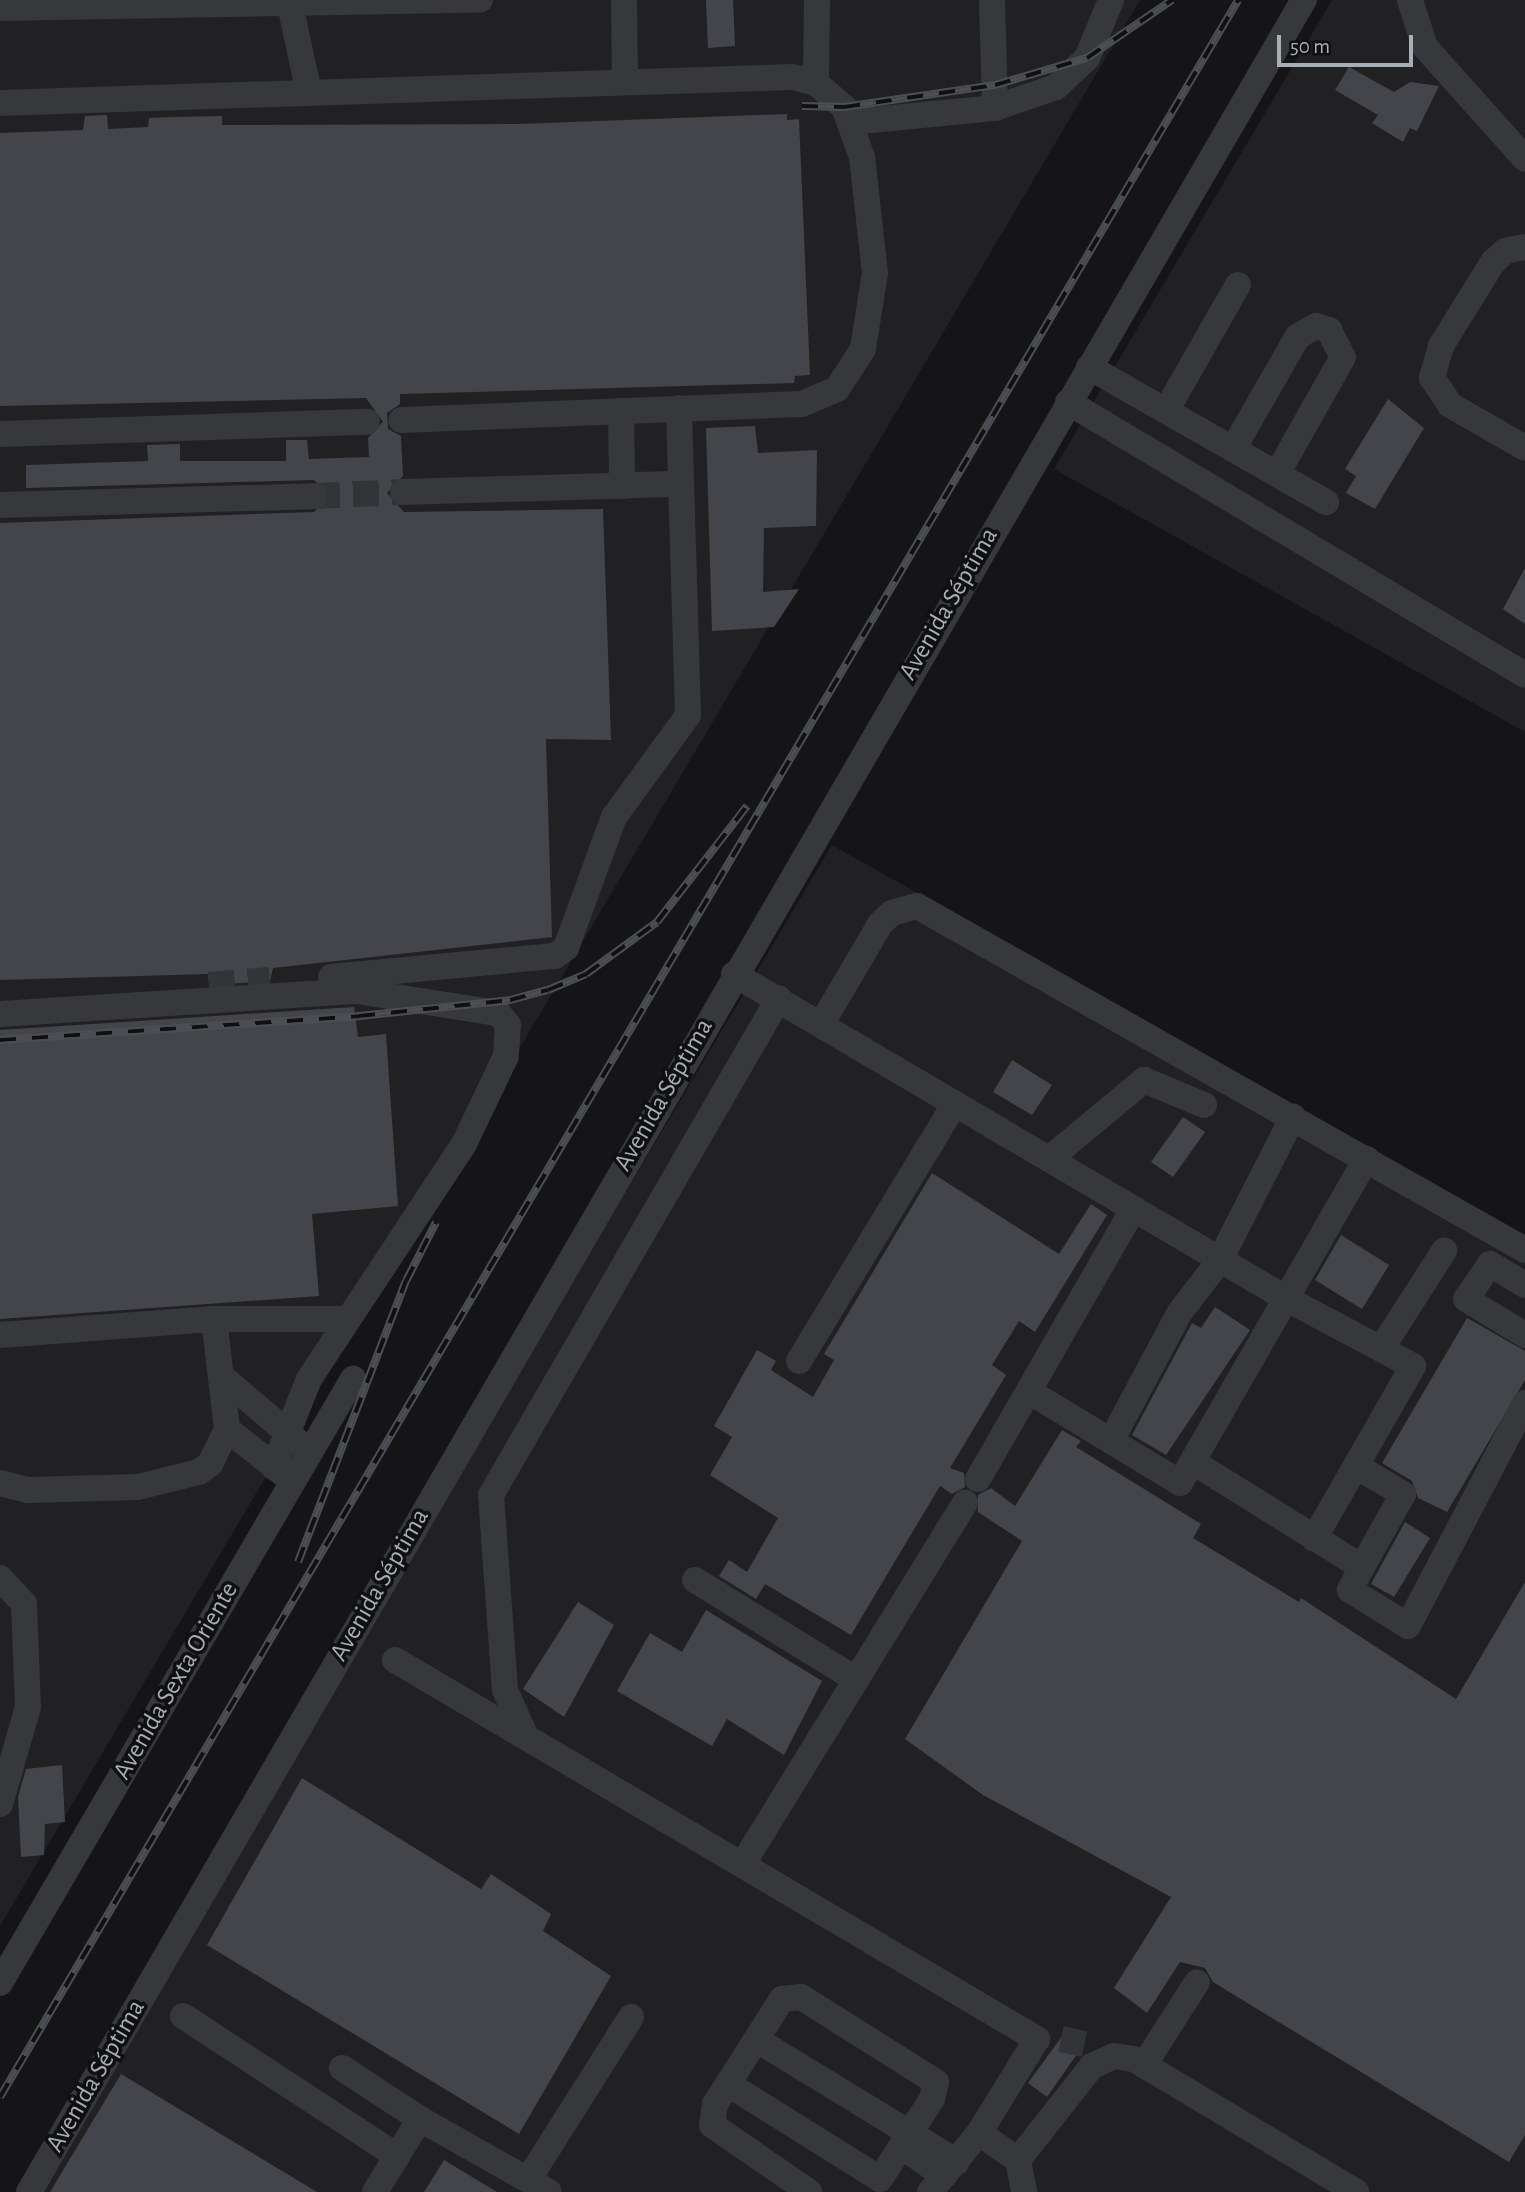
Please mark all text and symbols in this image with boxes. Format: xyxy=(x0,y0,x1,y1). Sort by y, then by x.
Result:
scale bar xyxy=(1280,21,1416,65)
text: 50 m xyxy=(1290,36,1330,57)
street label: Avenida Séptima xyxy=(893,522,1005,686)
street label: Avenida Séptima xyxy=(608,1013,720,1177)
street label: Avenida Séptima xyxy=(324,1503,436,1667)
street label: Avenida Sexta Oriente xyxy=(107,1577,245,1785)
street label: Avenida Séptima xyxy=(40,1994,152,2158)

